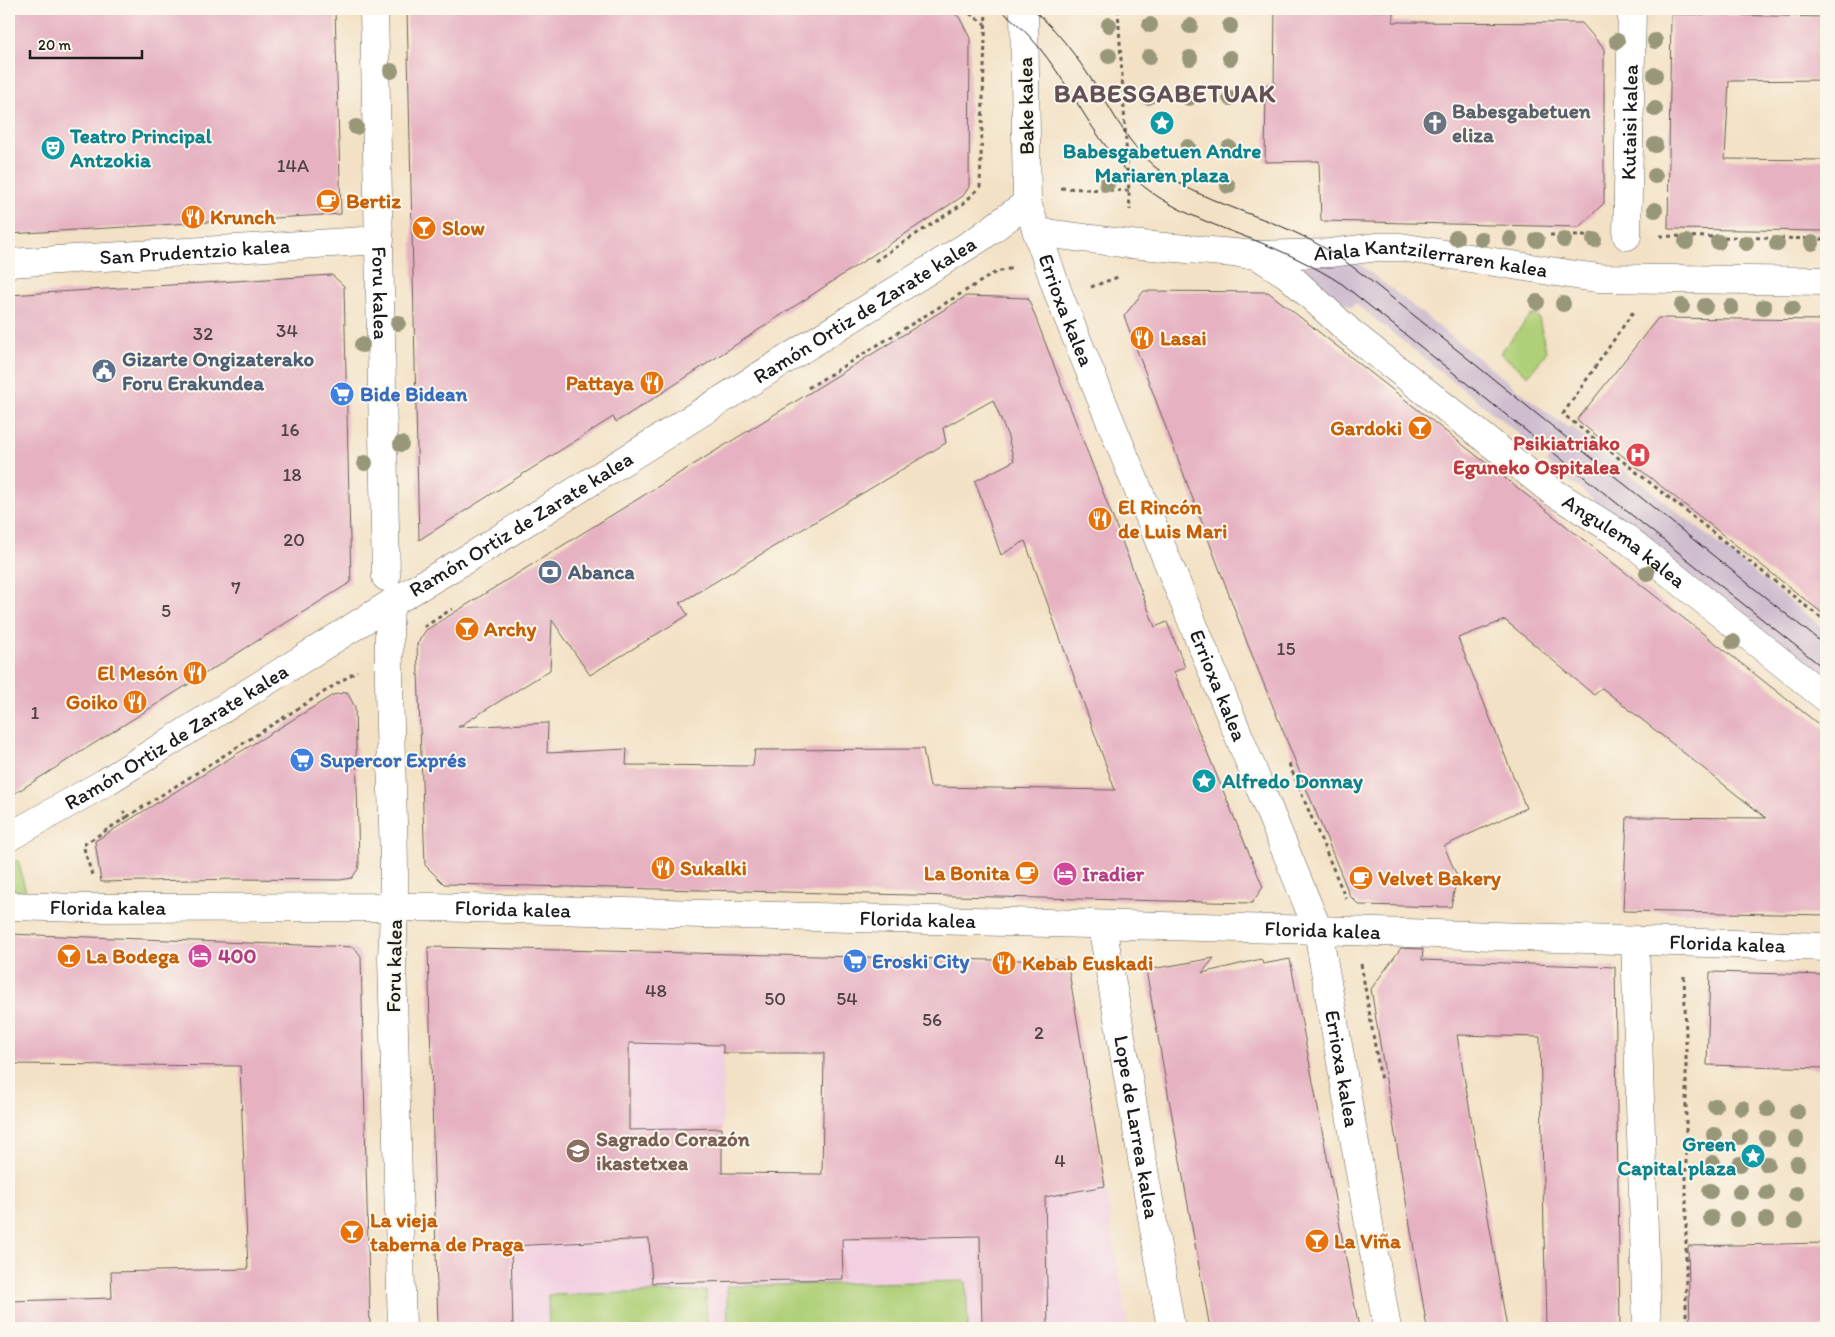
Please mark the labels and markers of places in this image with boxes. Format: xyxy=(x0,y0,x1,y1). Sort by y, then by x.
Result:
place label: Babesgabetuen eliza xyxy=(1452,98,1591,147)
place icon: Babesgabetuen Andre Mariaren plaza xyxy=(1149,110,1175,136)
church icon: Babesgabetuen eliza xyxy=(1422,110,1448,136)
place label: Teatro Principal Antzokia xyxy=(69,123,213,172)
theatre icon: Teatro Principal Antzokia xyxy=(40,135,66,161)
place label: Babesgabetuen Andre Mariaren plaza xyxy=(1063,138,1261,188)
cafe icon: Bertiz xyxy=(315,188,341,214)
place label: Bertiz xyxy=(346,188,401,213)
restaurant icon: Krunch xyxy=(180,204,206,230)
place label: Krunch xyxy=(210,204,276,229)
bar icon: Slow xyxy=(411,215,437,241)
place label: Slow xyxy=(442,215,485,240)
restaurant icon: Lasai xyxy=(1129,325,1155,351)
place label: Lasai xyxy=(1160,325,1207,350)
place label: Gizarte Ongizaterako Foru Erakundea xyxy=(122,346,315,395)
public building icon: Gizarte Ongizaterako Foru Erakundea xyxy=(91,358,117,384)
place label: Pattaya xyxy=(566,370,635,396)
restaurant icon: Pattaya xyxy=(639,370,665,396)
supermarket icon: Bide Bidean xyxy=(329,381,355,407)
place label: Bide Bidean xyxy=(360,381,467,406)
place label: Gardoki xyxy=(1330,415,1402,440)
bar icon: Gardoki xyxy=(1407,415,1433,441)
place label: Psikiatriako Eguneko Ospitalea xyxy=(1453,430,1621,480)
hospital icon: Psikiatriako Eguneko Ospitalea xyxy=(1625,442,1651,468)
place label: El Rincón de Luis Mari xyxy=(1118,494,1227,543)
restaurant icon: El Rincón de Luis Mari xyxy=(1087,506,1113,532)
bank icon: Abanca xyxy=(537,559,563,585)
place label: Abanca xyxy=(567,559,635,584)
bar icon: Archy xyxy=(454,616,480,642)
place label: Archy xyxy=(483,616,537,642)
place label: El Mesón xyxy=(97,660,178,685)
restaurant icon: El Mesón xyxy=(182,660,208,686)
place label: Goiko xyxy=(66,689,118,714)
restaurant icon: Goiko xyxy=(122,689,148,715)
supermarket icon: Supercor Exprés xyxy=(289,747,315,773)
place label: Supercor Exprés xyxy=(320,747,466,773)
place icon: Alfredo Donnay xyxy=(1191,768,1217,794)
place label: Alfredo Donnay xyxy=(1221,768,1363,794)
restaurant icon: Sukalki xyxy=(650,855,676,881)
place label: Sukalki xyxy=(680,855,747,880)
place label: La Bonita xyxy=(924,860,1011,885)
cafe icon: La Bonita xyxy=(1014,860,1040,886)
hotel icon: Iradier xyxy=(1052,861,1078,887)
place label: Iradier xyxy=(1082,861,1145,886)
cafe icon: Velvet Bakery xyxy=(1348,865,1374,891)
place label: Velvet Bakery xyxy=(1378,865,1502,891)
bar icon: La Bodega xyxy=(56,943,82,969)
place label: La Bodega xyxy=(86,943,181,969)
hotel icon: 400 xyxy=(187,943,213,969)
place label: 400 xyxy=(218,943,257,968)
supermarket icon: Eroski City xyxy=(842,948,868,974)
place label: Eroski City xyxy=(872,948,970,974)
restaurant icon: Kebab Euskadi xyxy=(991,950,1017,976)
place label: Kebab Euskadi xyxy=(1022,950,1153,975)
place label: Sagrado Corazón ikastetxea xyxy=(596,1126,750,1175)
place label: Green Capital plaza xyxy=(1618,1131,1737,1181)
school or university icon: Sagrado Corazón ikastetxea xyxy=(565,1138,591,1164)
place icon: Green Capital plaza xyxy=(1740,1143,1766,1169)
place label: La vieja taberna de Praga xyxy=(370,1207,525,1257)
bar icon: La vieja taberna de Praga xyxy=(339,1219,365,1245)
bar icon: La Viña xyxy=(1304,1228,1330,1254)
place label: La Viña xyxy=(1334,1228,1402,1253)

